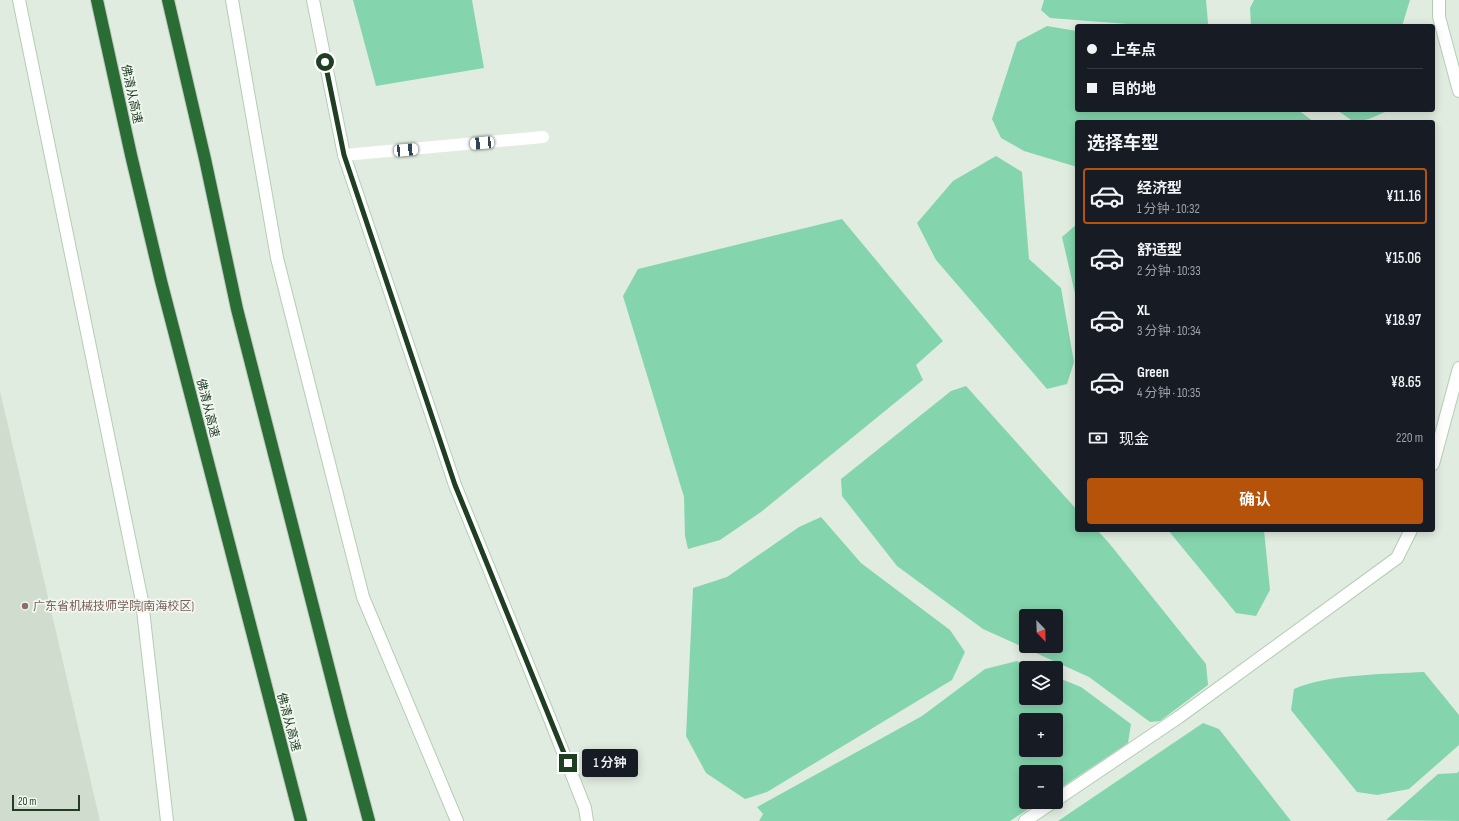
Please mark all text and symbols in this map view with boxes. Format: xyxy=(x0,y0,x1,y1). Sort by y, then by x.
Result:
text: 上车点 xyxy=(1111,41,1156,60)
route start xyxy=(316,53,334,71)
street label: 佛清从高速 xyxy=(118,63,145,125)
text: 目的地 xyxy=(1111,80,1156,99)
text: 选择车型 xyxy=(1087,133,1159,154)
car xyxy=(470,136,494,150)
car xyxy=(394,143,418,157)
icon: car xyxy=(1089,178,1125,214)
text: 经济型 xyxy=(1137,179,1182,198)
text: ¥11.16 xyxy=(1386,187,1421,206)
text: 1 分钟 · 10:32 xyxy=(1137,201,1200,217)
icon: car xyxy=(1089,240,1125,276)
text: 舒适型 xyxy=(1137,241,1182,260)
text: ¥15.06 xyxy=(1385,249,1421,268)
text: 2 分钟 · 10:33 xyxy=(1137,263,1201,279)
text: XL xyxy=(1137,301,1150,320)
icon: car xyxy=(1089,302,1125,338)
text: ¥18.97 xyxy=(1385,311,1421,330)
text: 3 分钟 · 10:34 xyxy=(1137,323,1201,339)
text: Green xyxy=(1137,363,1169,382)
icon: car xyxy=(1089,364,1125,400)
text: ¥8.65 xyxy=(1391,373,1421,392)
street label: 佛清从高速 xyxy=(193,377,222,439)
text: 4 分钟 · 10:35 xyxy=(1137,385,1201,401)
icon: cash xyxy=(1087,427,1109,449)
text: 现金 xyxy=(1119,430,1149,449)
text: 220 m xyxy=(1396,430,1423,446)
button: 确认 xyxy=(1087,478,1423,524)
place label: 广东省机械技师学院(南海校区) xyxy=(33,599,194,614)
marker: 广东省机械技师学院(南海校区) xyxy=(20,601,30,611)
north arrow xyxy=(1019,609,1063,653)
map controls xyxy=(1019,609,1063,809)
button: layers xyxy=(1019,661,1063,705)
street label: 佛清从高速 xyxy=(274,691,304,753)
button: + xyxy=(1019,713,1063,757)
callout: 1 分钟 xyxy=(582,749,638,777)
route end xyxy=(559,754,577,772)
text: 1 分钟 xyxy=(594,755,626,771)
button: − xyxy=(1019,765,1063,809)
scale bar xyxy=(12,793,80,812)
text: 20 m xyxy=(18,795,36,808)

